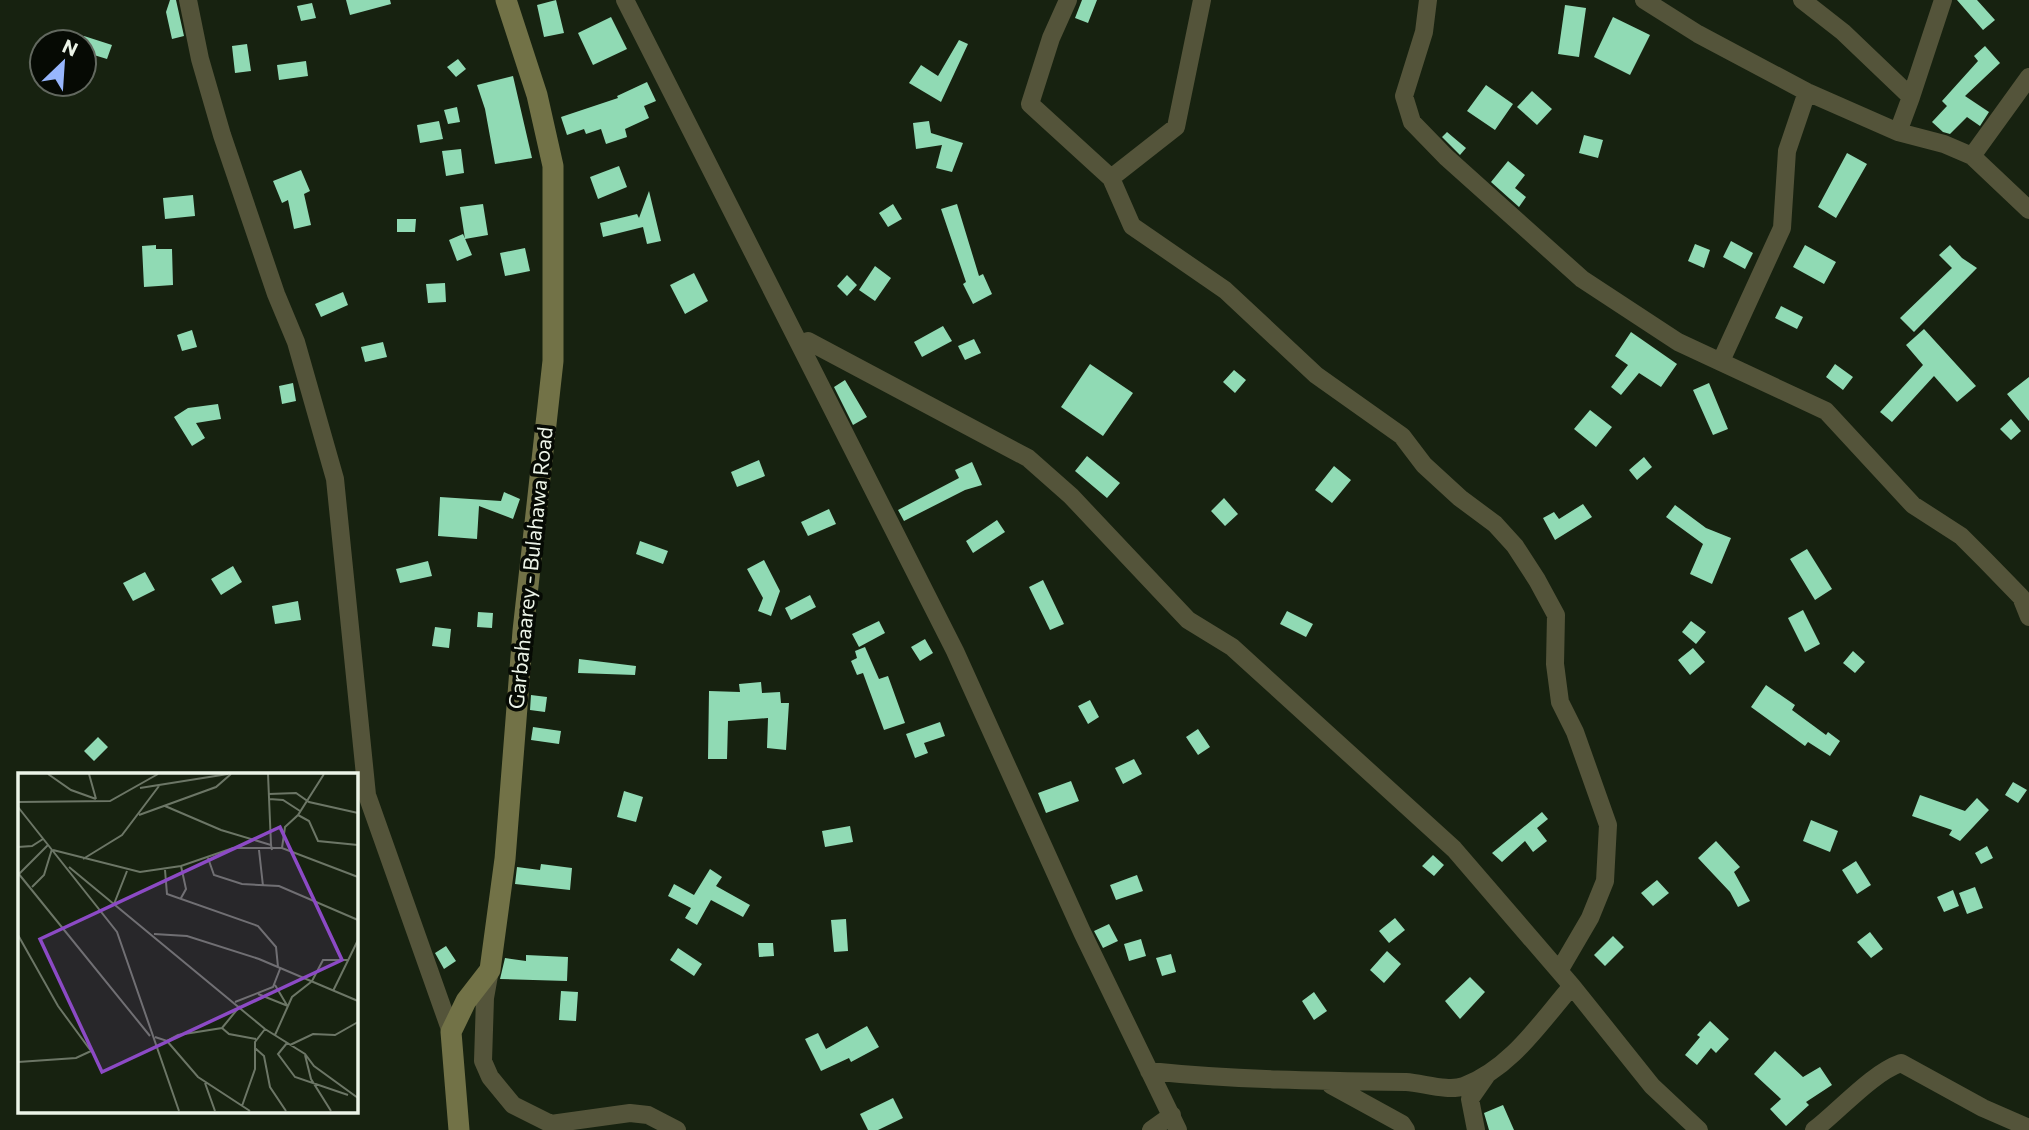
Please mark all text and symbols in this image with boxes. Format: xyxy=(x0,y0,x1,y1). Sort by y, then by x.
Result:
north arrow xyxy=(28,28,98,98)
text: N xyxy=(59,34,82,61)
street label: Garbahaarey - Bulahawa Road xyxy=(502,425,557,710)
inset map xyxy=(18,773,357,1112)

